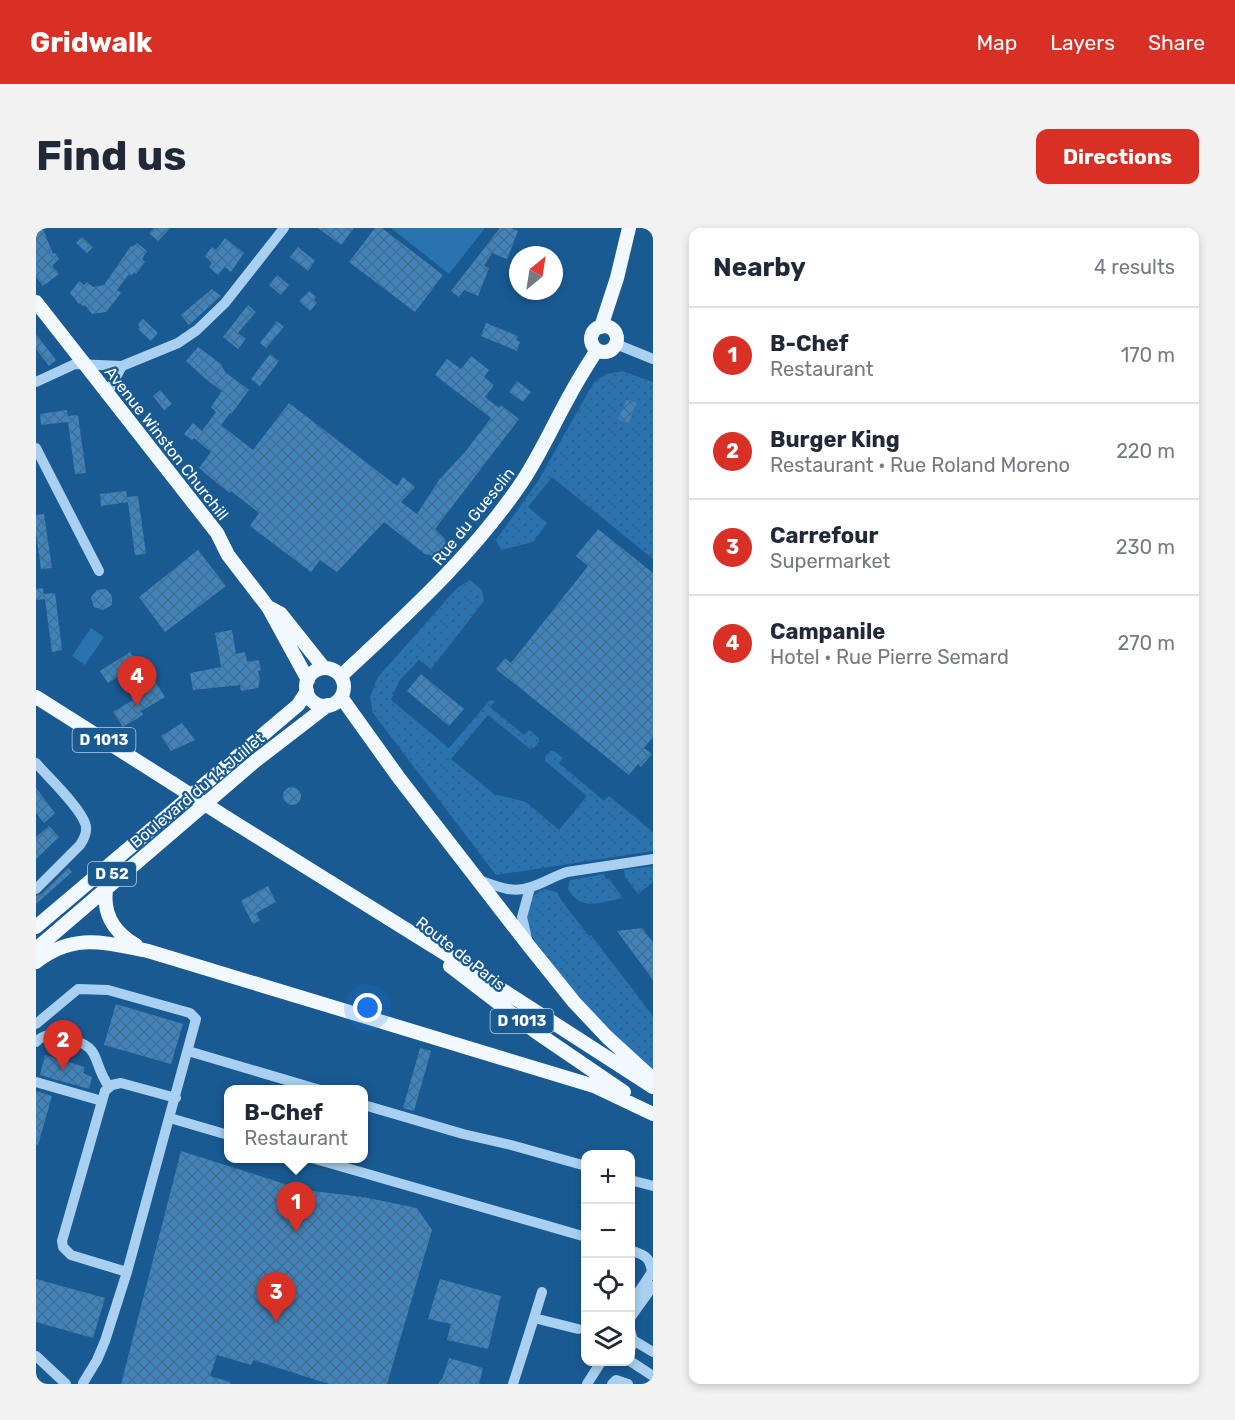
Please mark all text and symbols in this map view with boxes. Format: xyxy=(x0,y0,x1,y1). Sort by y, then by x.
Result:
text: Gridwalk xyxy=(30,26,152,59)
text: Map xyxy=(976,30,1017,55)
text: Layers xyxy=(1050,30,1115,55)
text: Share xyxy=(1148,30,1205,55)
button: Directions xyxy=(1036,129,1199,184)
text: Find us xyxy=(36,131,187,181)
north arrow xyxy=(509,246,563,300)
text: Nearby xyxy=(713,252,806,283)
text: 4 results xyxy=(1094,255,1175,279)
text: B-Chef xyxy=(770,330,848,357)
text: 1 xyxy=(728,343,737,367)
text: 170 m xyxy=(1121,343,1175,367)
text: Restaurant xyxy=(770,357,874,381)
street label: Avenue Winston Churchill xyxy=(101,363,232,524)
text: Burger King xyxy=(770,426,900,453)
text: 2 xyxy=(726,439,739,463)
text: 220 m xyxy=(1116,439,1175,463)
text: Restaurant · Rue Roland Moreno xyxy=(770,453,1070,477)
street label: Rue du Guesclin xyxy=(428,464,519,569)
text: Carrefour xyxy=(770,522,878,549)
text: 3 xyxy=(726,535,739,559)
text: 230 m xyxy=(1116,535,1175,559)
text: Supermarket xyxy=(770,549,890,573)
text: Campanile xyxy=(770,618,885,645)
text: 4 xyxy=(726,631,739,655)
text: 270 m xyxy=(1118,631,1175,655)
text: Hotel · Rue Pierre Semard xyxy=(770,645,1009,669)
pin: 4 xyxy=(118,656,156,706)
road number: D 1013 xyxy=(72,728,136,752)
street label: Boulevard du 14 Juillet xyxy=(126,729,268,852)
road number: D 52 xyxy=(88,862,136,886)
street label: Route de Paris xyxy=(412,913,509,994)
your location xyxy=(353,993,382,1022)
road number: D 1013 xyxy=(490,1009,554,1033)
pin: 2 xyxy=(44,1020,82,1070)
popup xyxy=(224,1085,368,1163)
text: B-Chef xyxy=(244,1099,323,1126)
text: Restaurant xyxy=(244,1126,348,1150)
map controls xyxy=(581,1150,635,1366)
button: + xyxy=(581,1150,635,1204)
pin: 1 xyxy=(276,1182,316,1232)
button: − xyxy=(581,1204,635,1258)
button: locate xyxy=(581,1258,635,1312)
pin: 3 xyxy=(256,1272,296,1322)
button: layers xyxy=(581,1312,635,1366)

